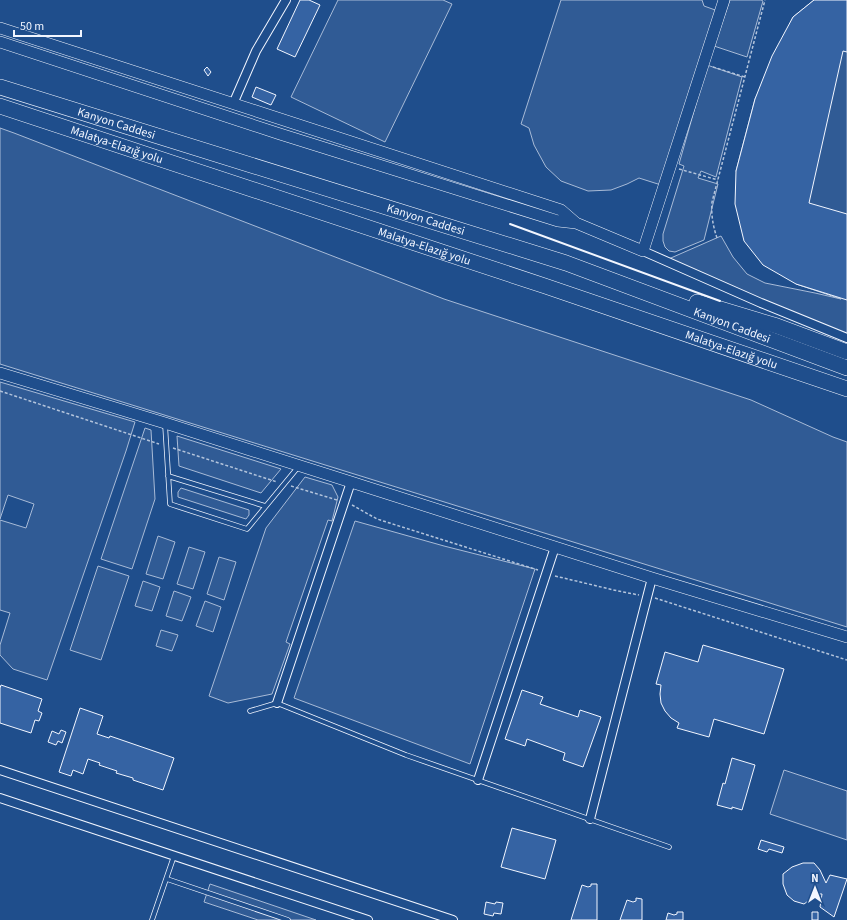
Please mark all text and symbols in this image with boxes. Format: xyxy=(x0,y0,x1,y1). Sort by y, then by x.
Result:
scale bar xyxy=(14,12,81,38)
text: 50 m xyxy=(20,18,44,35)
street label: Kanyon Caddesi xyxy=(75,103,158,143)
street label: Malatya-Elazığ yolu xyxy=(68,121,165,168)
street label: Kanyon Caddesi xyxy=(385,199,467,240)
street label: Malatya-Elazığ yolu xyxy=(376,223,473,269)
street label: Kanyon Caddesi xyxy=(691,303,773,347)
street label: Malatya-Elazığ yolu xyxy=(683,326,780,373)
north arrow xyxy=(795,868,835,908)
text: N xyxy=(811,871,819,886)

